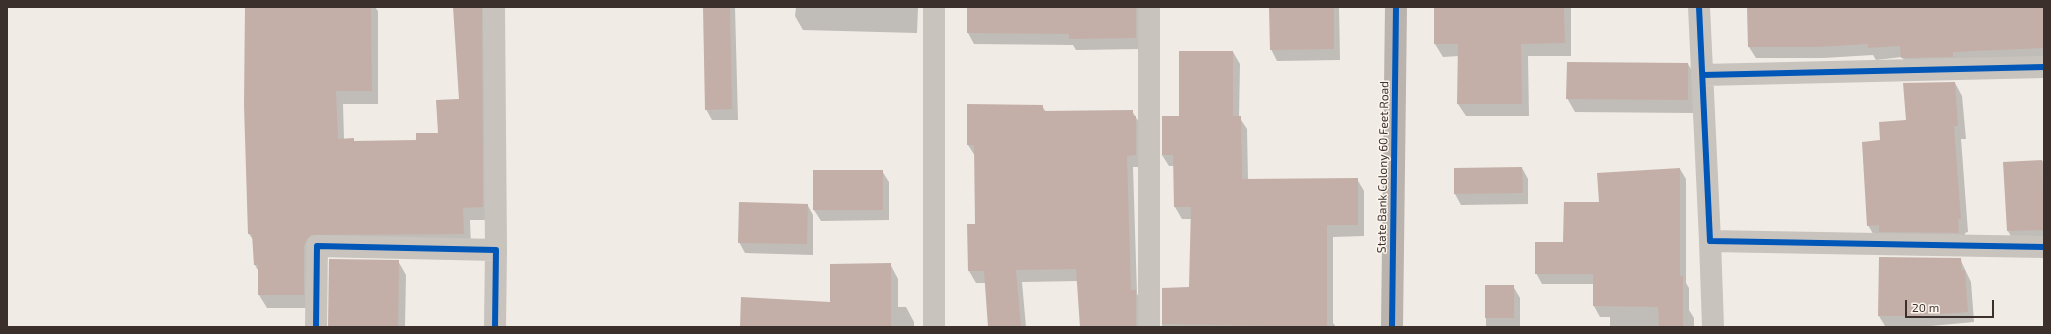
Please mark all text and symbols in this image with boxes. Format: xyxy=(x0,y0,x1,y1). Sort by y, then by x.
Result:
street label: State Bank Colony 60 Feet Road xyxy=(1374,81,1392,253)
scale bar xyxy=(1907,292,1996,318)
text: 20 m xyxy=(1912,300,1939,314)

